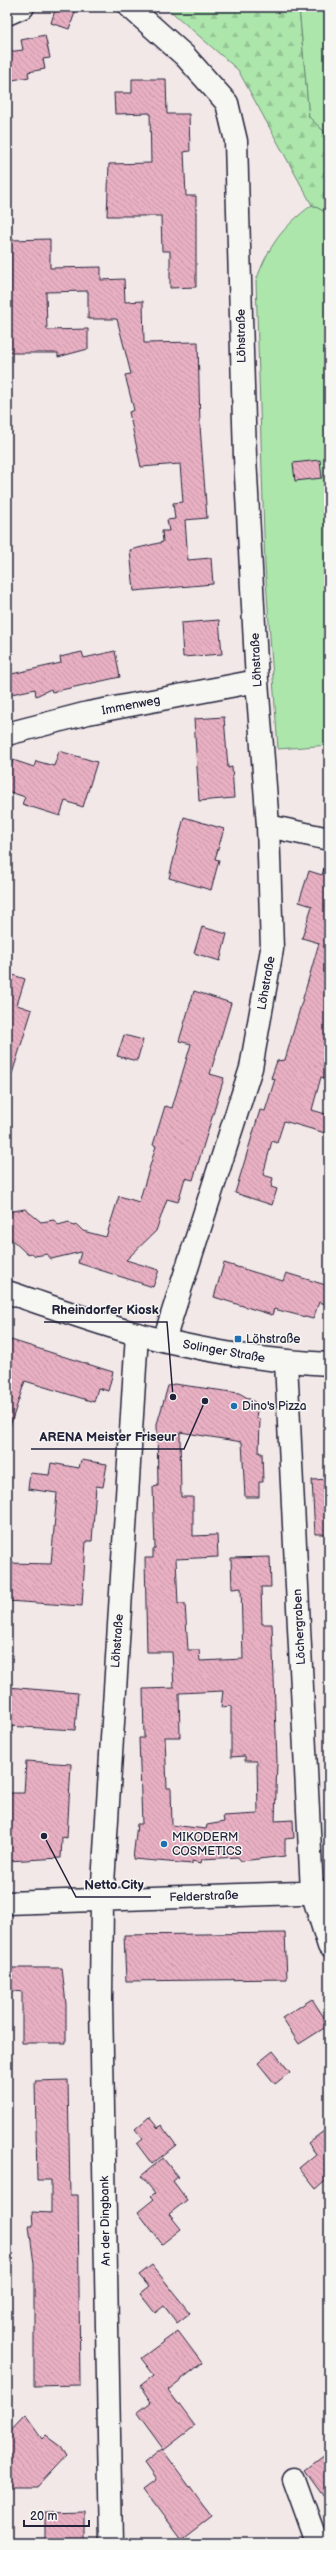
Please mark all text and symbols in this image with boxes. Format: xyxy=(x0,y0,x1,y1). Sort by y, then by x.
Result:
street label: Löhstraße xyxy=(234,309,249,363)
street label: Löhstraße xyxy=(248,632,265,687)
street label: Immenweg xyxy=(101,692,162,719)
street label: Löhstraße xyxy=(254,955,279,1011)
callout: Rheindorfer Kiosk xyxy=(44,1297,167,1322)
text: Rheindorfer Kiosk xyxy=(51,1302,159,1318)
place label: Löhstraße xyxy=(246,1332,300,1347)
marker: Löhstraße xyxy=(233,1334,243,1344)
street label: Solinger Straße xyxy=(182,1337,266,1366)
place label: Dino's Pizza xyxy=(242,1399,307,1414)
marker: Dino's Pizza xyxy=(229,1401,239,1411)
callout: ARENA Meister Friseur xyxy=(31,1424,184,1449)
text: ARENA Meister Friseur xyxy=(39,1429,177,1445)
street label: Löchergraben xyxy=(290,1588,309,1665)
street label: Löhstraße xyxy=(108,1613,127,1669)
place label: MIKODERM COSMETICS xyxy=(172,1830,242,1859)
marker: MIKODERM COSMETICS xyxy=(159,1839,169,1849)
callout: Netto City xyxy=(76,1872,151,1897)
text: Netto City xyxy=(84,1877,144,1893)
street label: Felderstraße xyxy=(169,1888,239,1905)
street label: An der Dingbank xyxy=(97,2176,114,2266)
scale bar xyxy=(24,2502,89,2528)
text: 20 m xyxy=(30,2509,57,2524)

